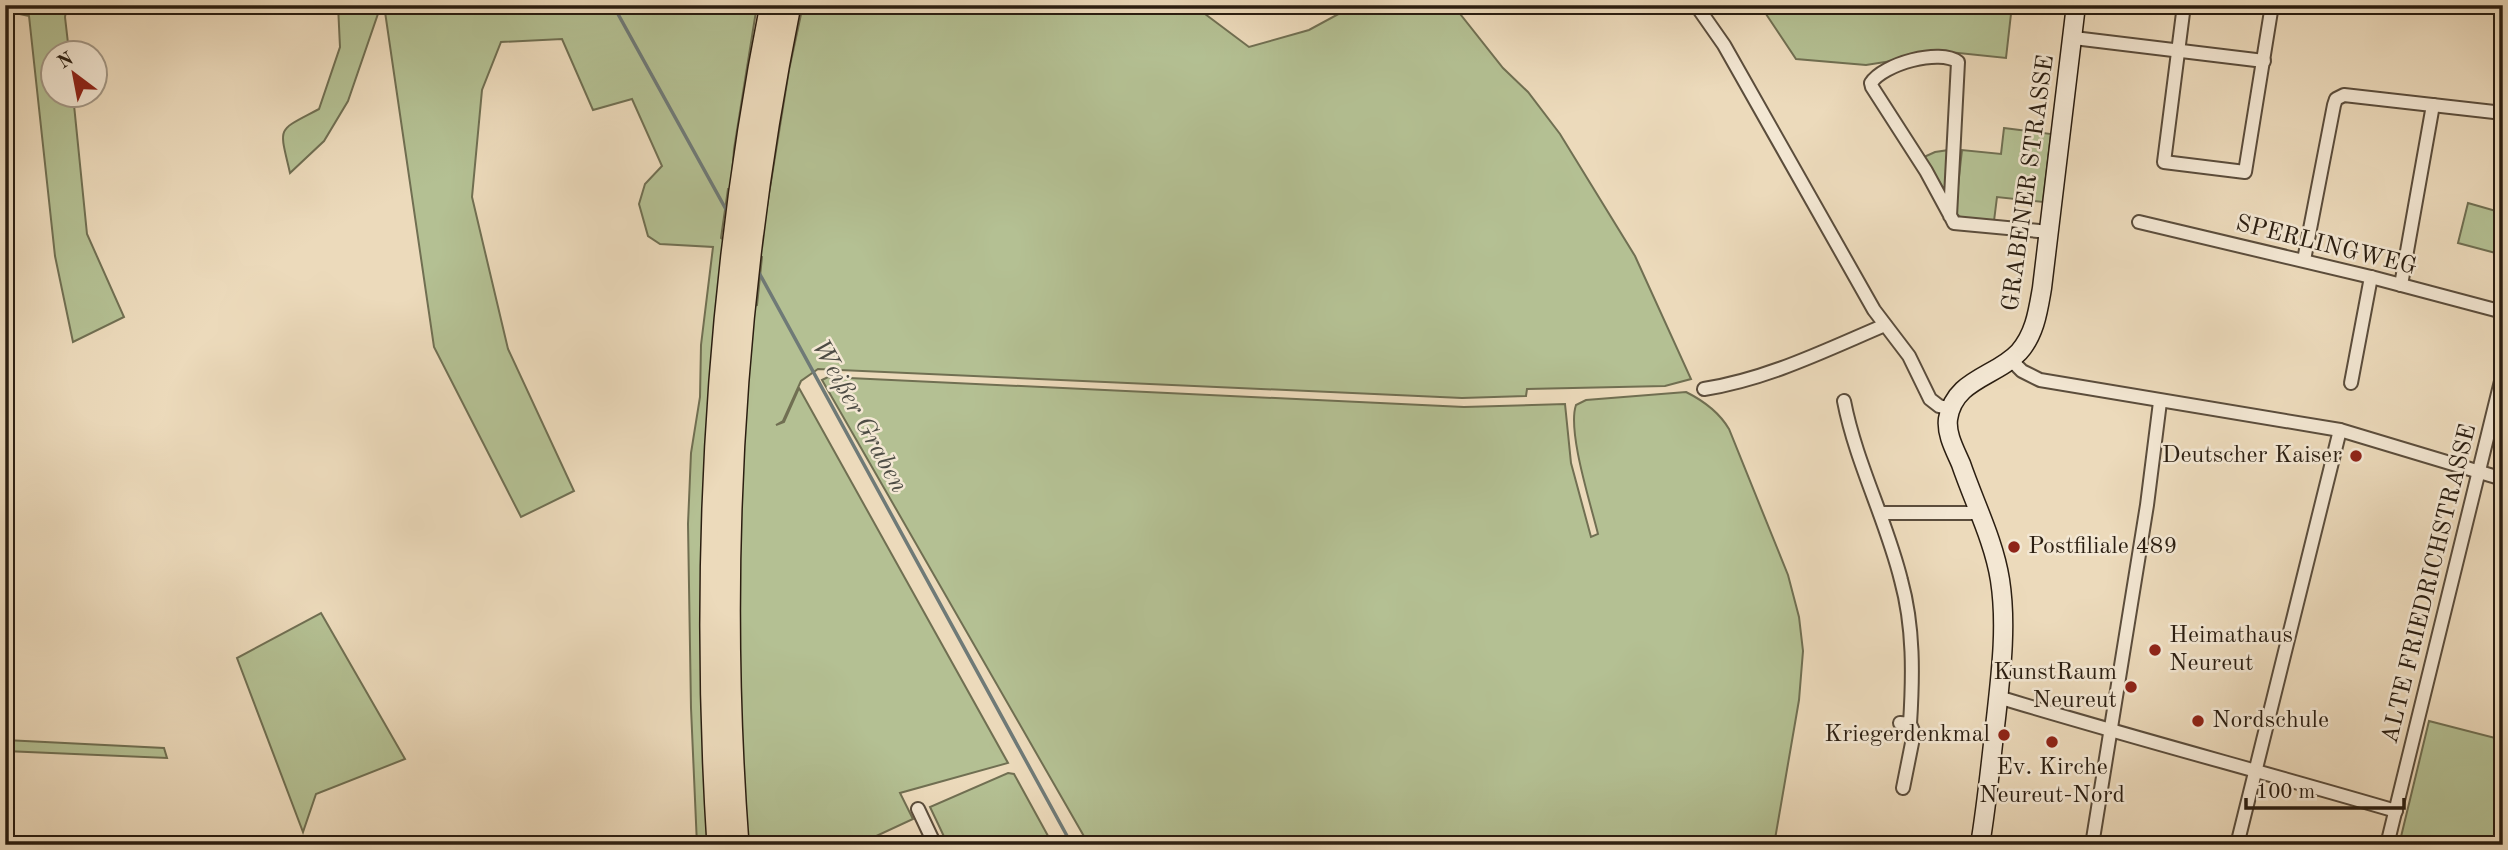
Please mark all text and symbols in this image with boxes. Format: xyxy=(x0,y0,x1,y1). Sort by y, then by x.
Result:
north arrow xyxy=(38,38,108,108)
text: N xyxy=(55,50,78,74)
street label: GRABENER STRASSE xyxy=(1999,53,2059,313)
street label: SPERLINGWEG xyxy=(2233,212,2419,280)
water label: Weißer Graben xyxy=(806,335,912,497)
street label: ALTE FRIEDRICHSTRASSE xyxy=(2379,422,2481,746)
place label: Deutscher Kaiser xyxy=(2162,444,2342,468)
marker: Deutscher Kaiser xyxy=(2348,448,2364,464)
place label: Postfiliale 489 xyxy=(2028,535,2177,559)
marker: Postfiliale 489 xyxy=(2006,539,2022,555)
place label: Heimathaus Neureut xyxy=(2169,624,2293,676)
marker: Heimathaus Neureut xyxy=(2147,642,2163,658)
place label: KunstRaum Neureut xyxy=(1993,661,2117,713)
marker: KunstRaum Neureut xyxy=(2123,679,2139,695)
place label: Nordschule xyxy=(2212,709,2329,733)
marker: Nordschule xyxy=(2190,713,2206,729)
place label: Kriegerdenkmal xyxy=(1824,723,1990,747)
marker: Kriegerdenkmal xyxy=(1996,727,2012,743)
marker: Ev. Kirche Neureut-Nord xyxy=(2044,734,2060,750)
place label: Ev. Kirche Neureut-Nord xyxy=(1979,756,2125,808)
scale bar xyxy=(2246,766,2403,810)
text: 100 m xyxy=(2256,782,2315,803)

